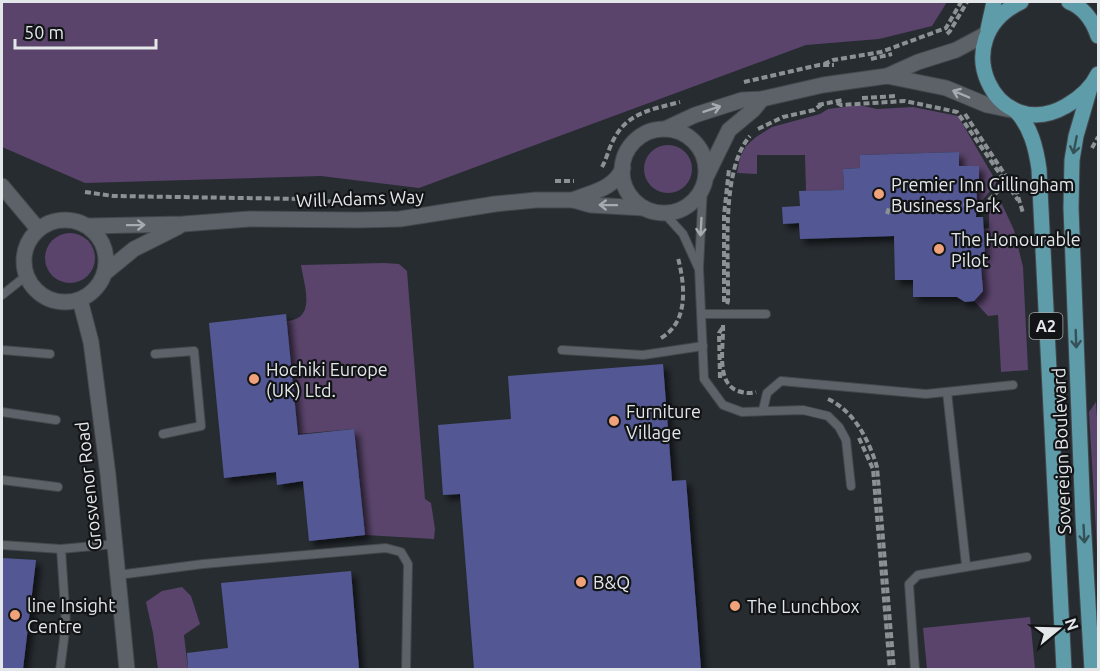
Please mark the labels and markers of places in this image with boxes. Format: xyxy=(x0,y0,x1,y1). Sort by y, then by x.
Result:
place label: Premier Inn Gillingham Business Park xyxy=(891,174,1074,215)
marker: Premier Inn Gillingham Business Park xyxy=(872,187,886,201)
place label: The Honourable Pilot xyxy=(951,229,1081,270)
marker: The Honourable Pilot xyxy=(932,242,946,256)
place label: Hochiki Europe (UK) Ltd. xyxy=(266,359,388,401)
marker: Hochiki Europe (UK) Ltd. xyxy=(247,372,261,386)
place label: Furniture Village xyxy=(626,401,701,442)
marker: Furniture Village xyxy=(607,414,621,428)
place label: B&Q xyxy=(593,572,630,593)
marker: B&Q xyxy=(574,575,588,589)
place label: line Insight Centre xyxy=(27,595,115,636)
place label: The Lunchbox xyxy=(747,596,860,616)
marker: The Lunchbox xyxy=(728,599,742,613)
marker: line Insight Centre xyxy=(8,608,22,622)

